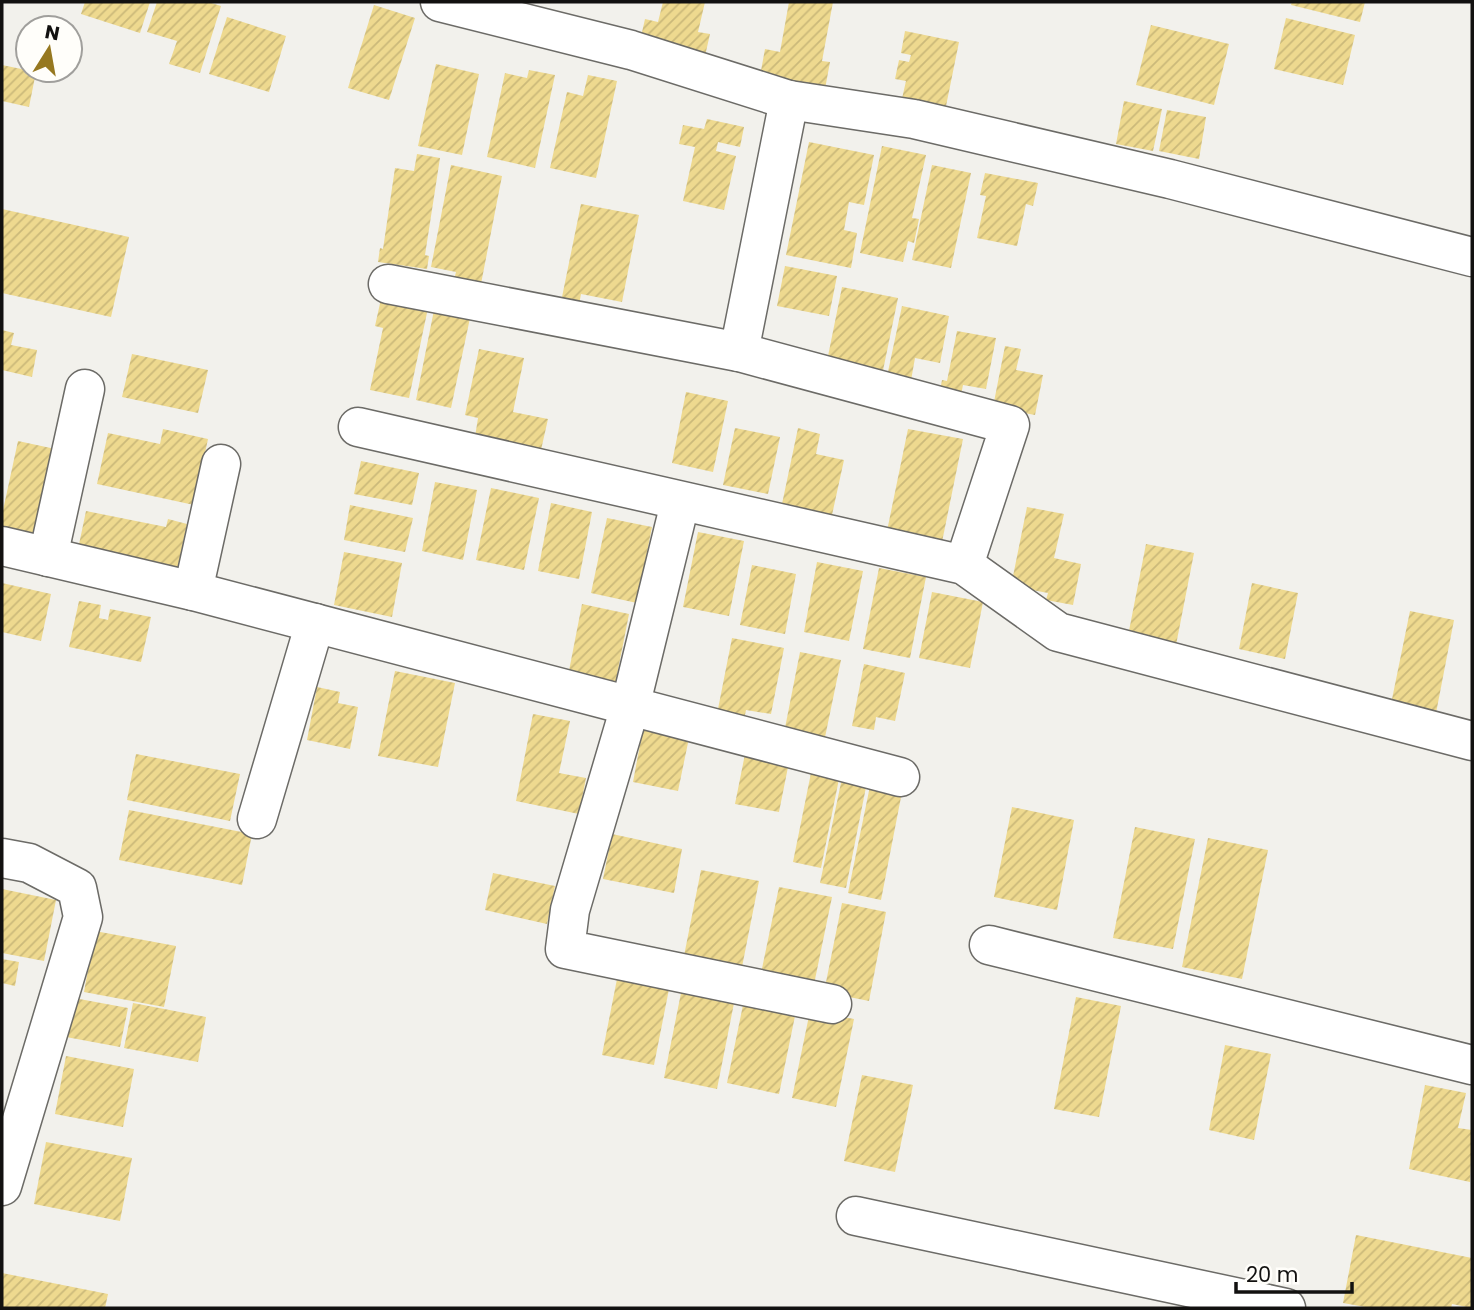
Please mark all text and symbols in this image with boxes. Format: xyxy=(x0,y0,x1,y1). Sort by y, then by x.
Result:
north arrow xyxy=(14,14,84,84)
text: N xyxy=(43,18,62,47)
scale bar xyxy=(1236,1250,1352,1294)
text: 20 m xyxy=(1246,1260,1299,1289)

